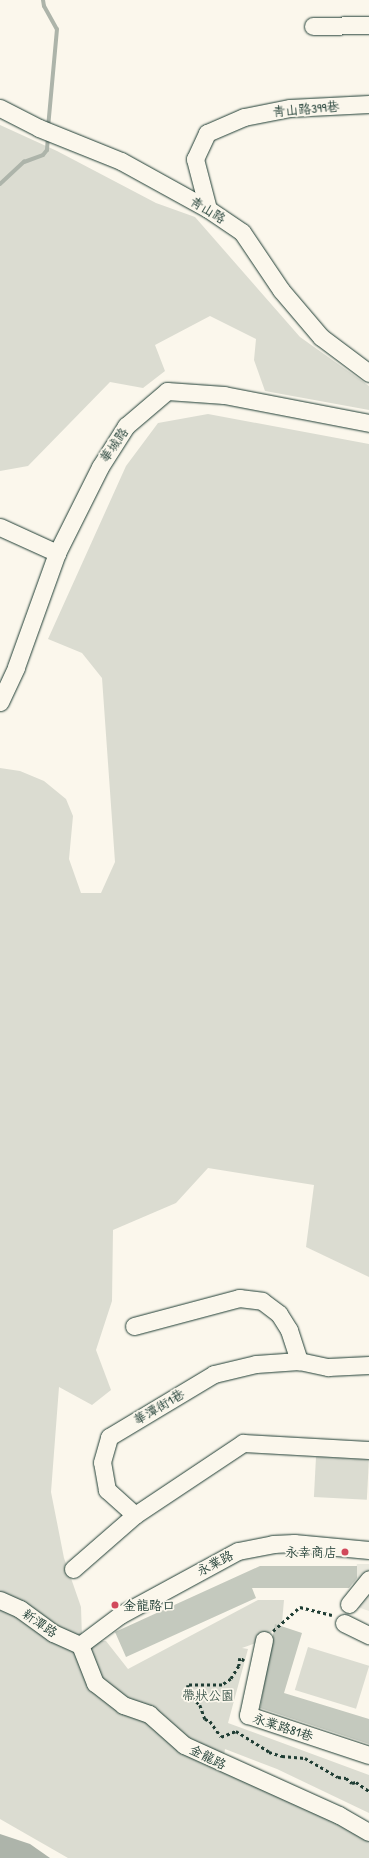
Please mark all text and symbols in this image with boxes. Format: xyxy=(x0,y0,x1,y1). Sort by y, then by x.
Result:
street label: 青山路399巷 xyxy=(272,98,340,120)
street label: 青山路 xyxy=(187,193,229,227)
street label: 華城路 xyxy=(97,424,131,466)
street label: 華潭街1巷 xyxy=(131,1386,187,1428)
place label: 永幸商店 xyxy=(285,1544,337,1560)
street label: 永業路 xyxy=(194,1547,236,1579)
marker: 永幸商店 xyxy=(340,1547,350,1557)
place label: 金龍路口 xyxy=(123,1597,175,1613)
marker: 金龍路口 xyxy=(110,1600,120,1610)
street label: 新潭路 xyxy=(19,1606,61,1640)
park label: 帶狀公園 xyxy=(182,1687,234,1703)
street label: 永業路81巷 xyxy=(251,1710,315,1744)
street label: 金龍路 xyxy=(187,1741,229,1773)

